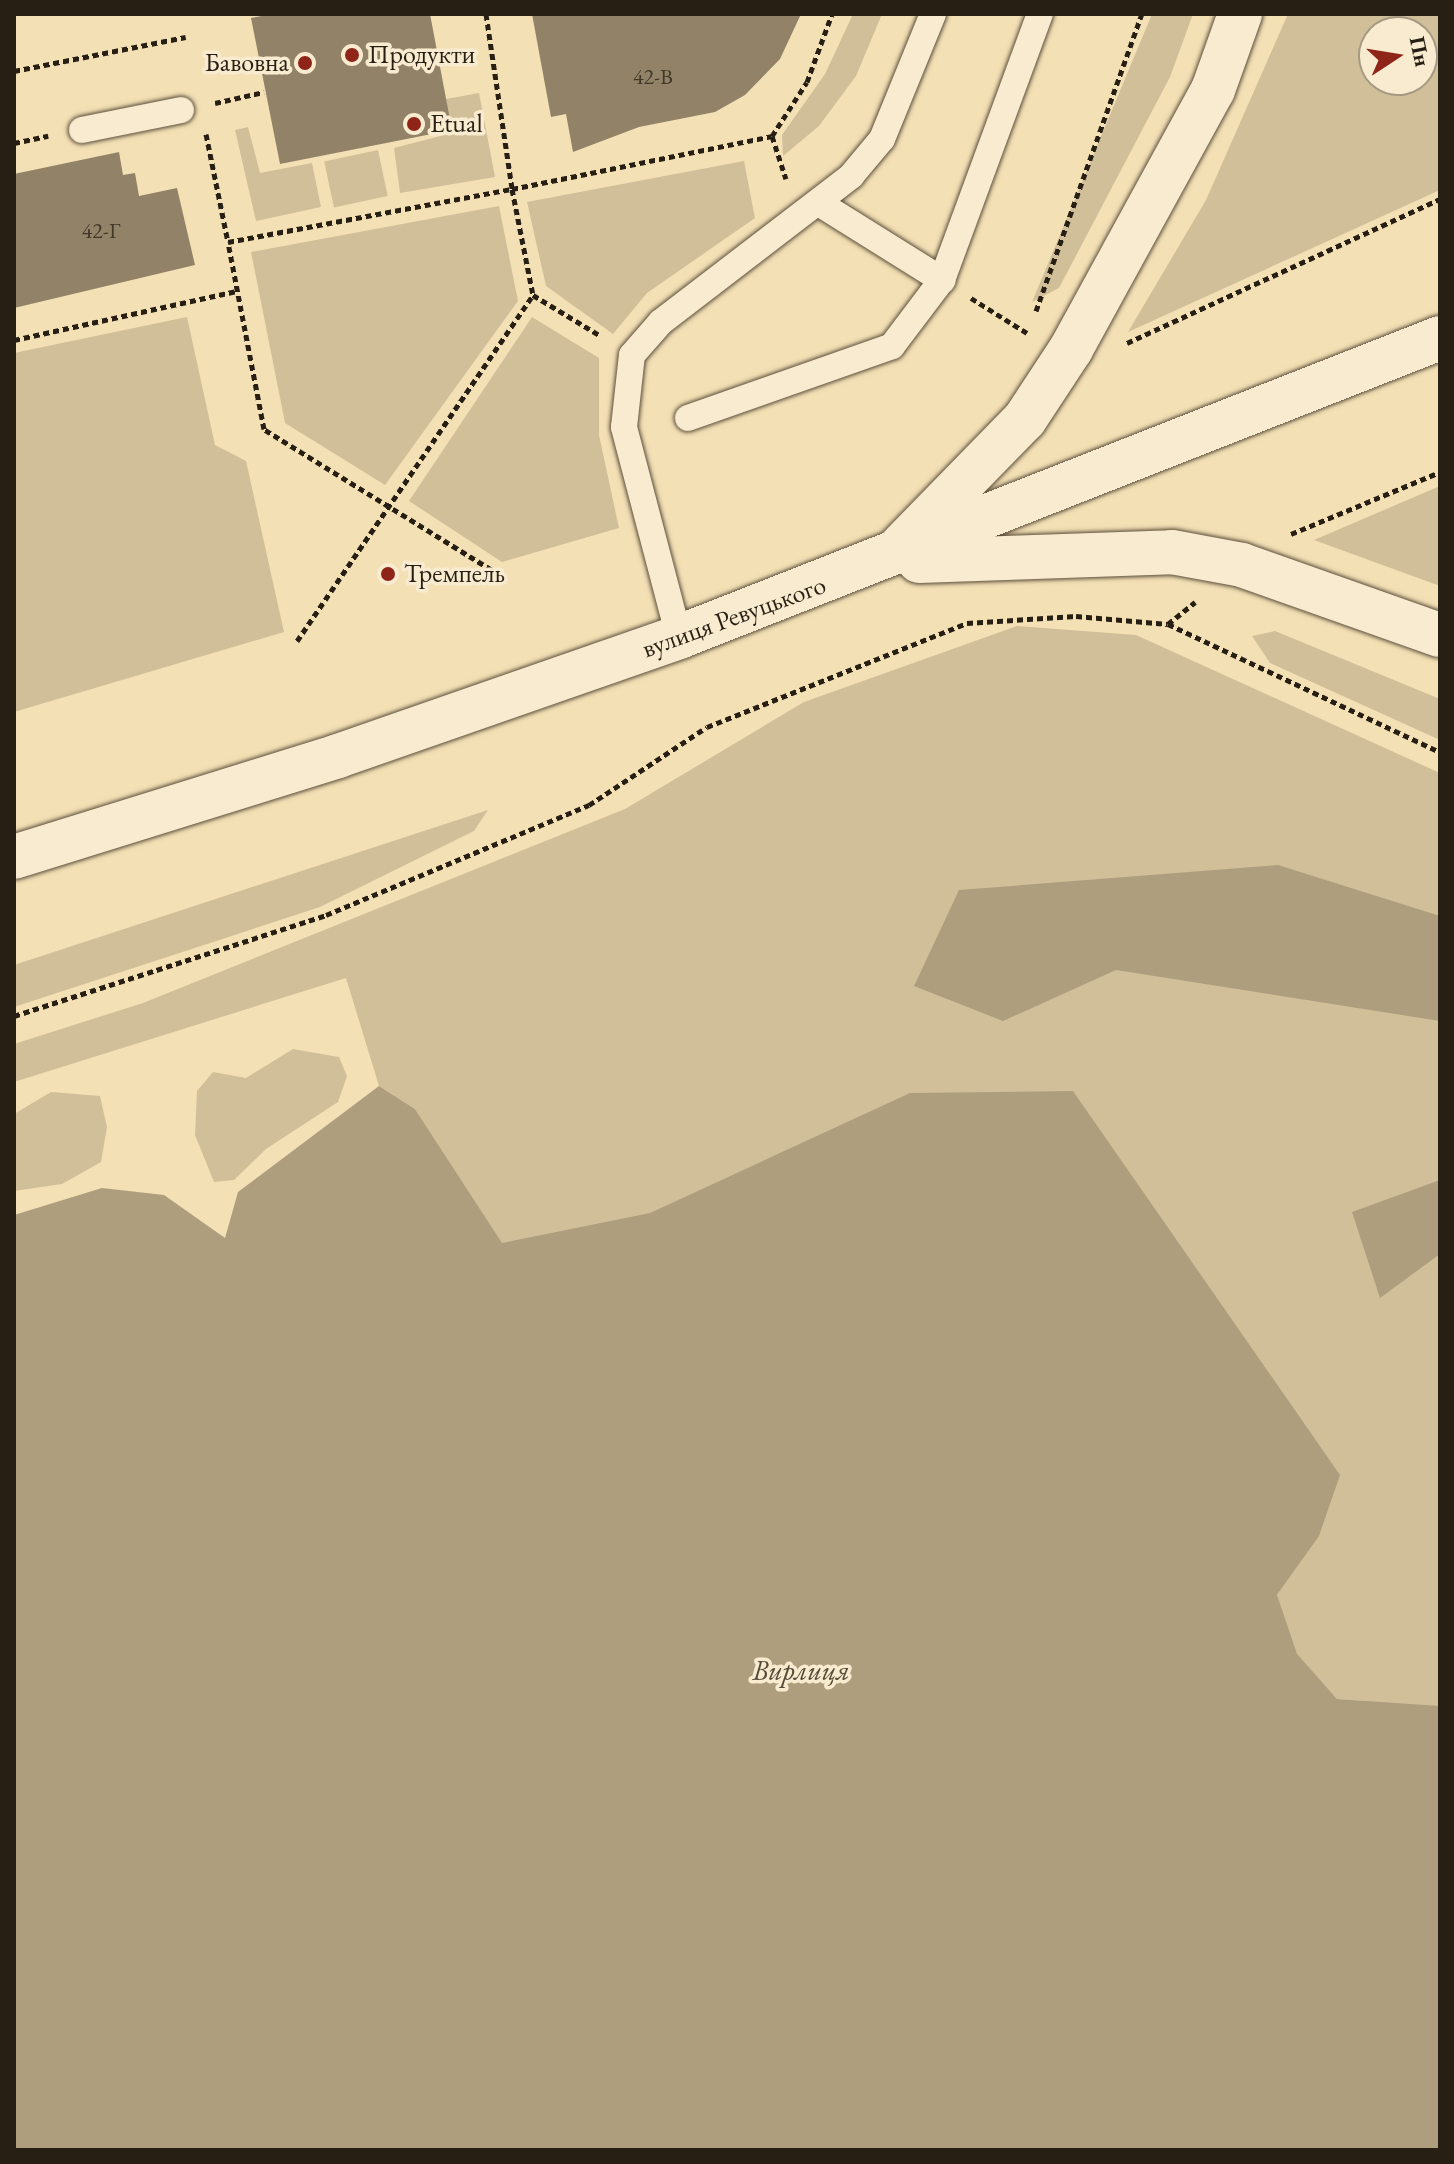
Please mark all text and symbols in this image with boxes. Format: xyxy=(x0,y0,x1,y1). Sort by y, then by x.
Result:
north arrow xyxy=(1358,16,1438,96)
text: Пн xyxy=(1403,34,1437,69)
place label: Продукти xyxy=(368,39,475,71)
marker: Продукти xyxy=(343,46,361,64)
place label: Бавовна xyxy=(205,47,289,79)
marker: Бавовна xyxy=(296,54,314,72)
house number: 42-В xyxy=(633,64,673,90)
place label: Etual xyxy=(430,108,483,140)
marker: Etual xyxy=(405,115,423,133)
house number: 42-Г xyxy=(82,218,120,244)
place label: Тремпель xyxy=(404,558,505,590)
marker: Тремпель xyxy=(379,565,397,583)
street label: вулиця Ревуцького xyxy=(638,569,830,665)
water label: Вирлиця xyxy=(752,1653,850,1687)

